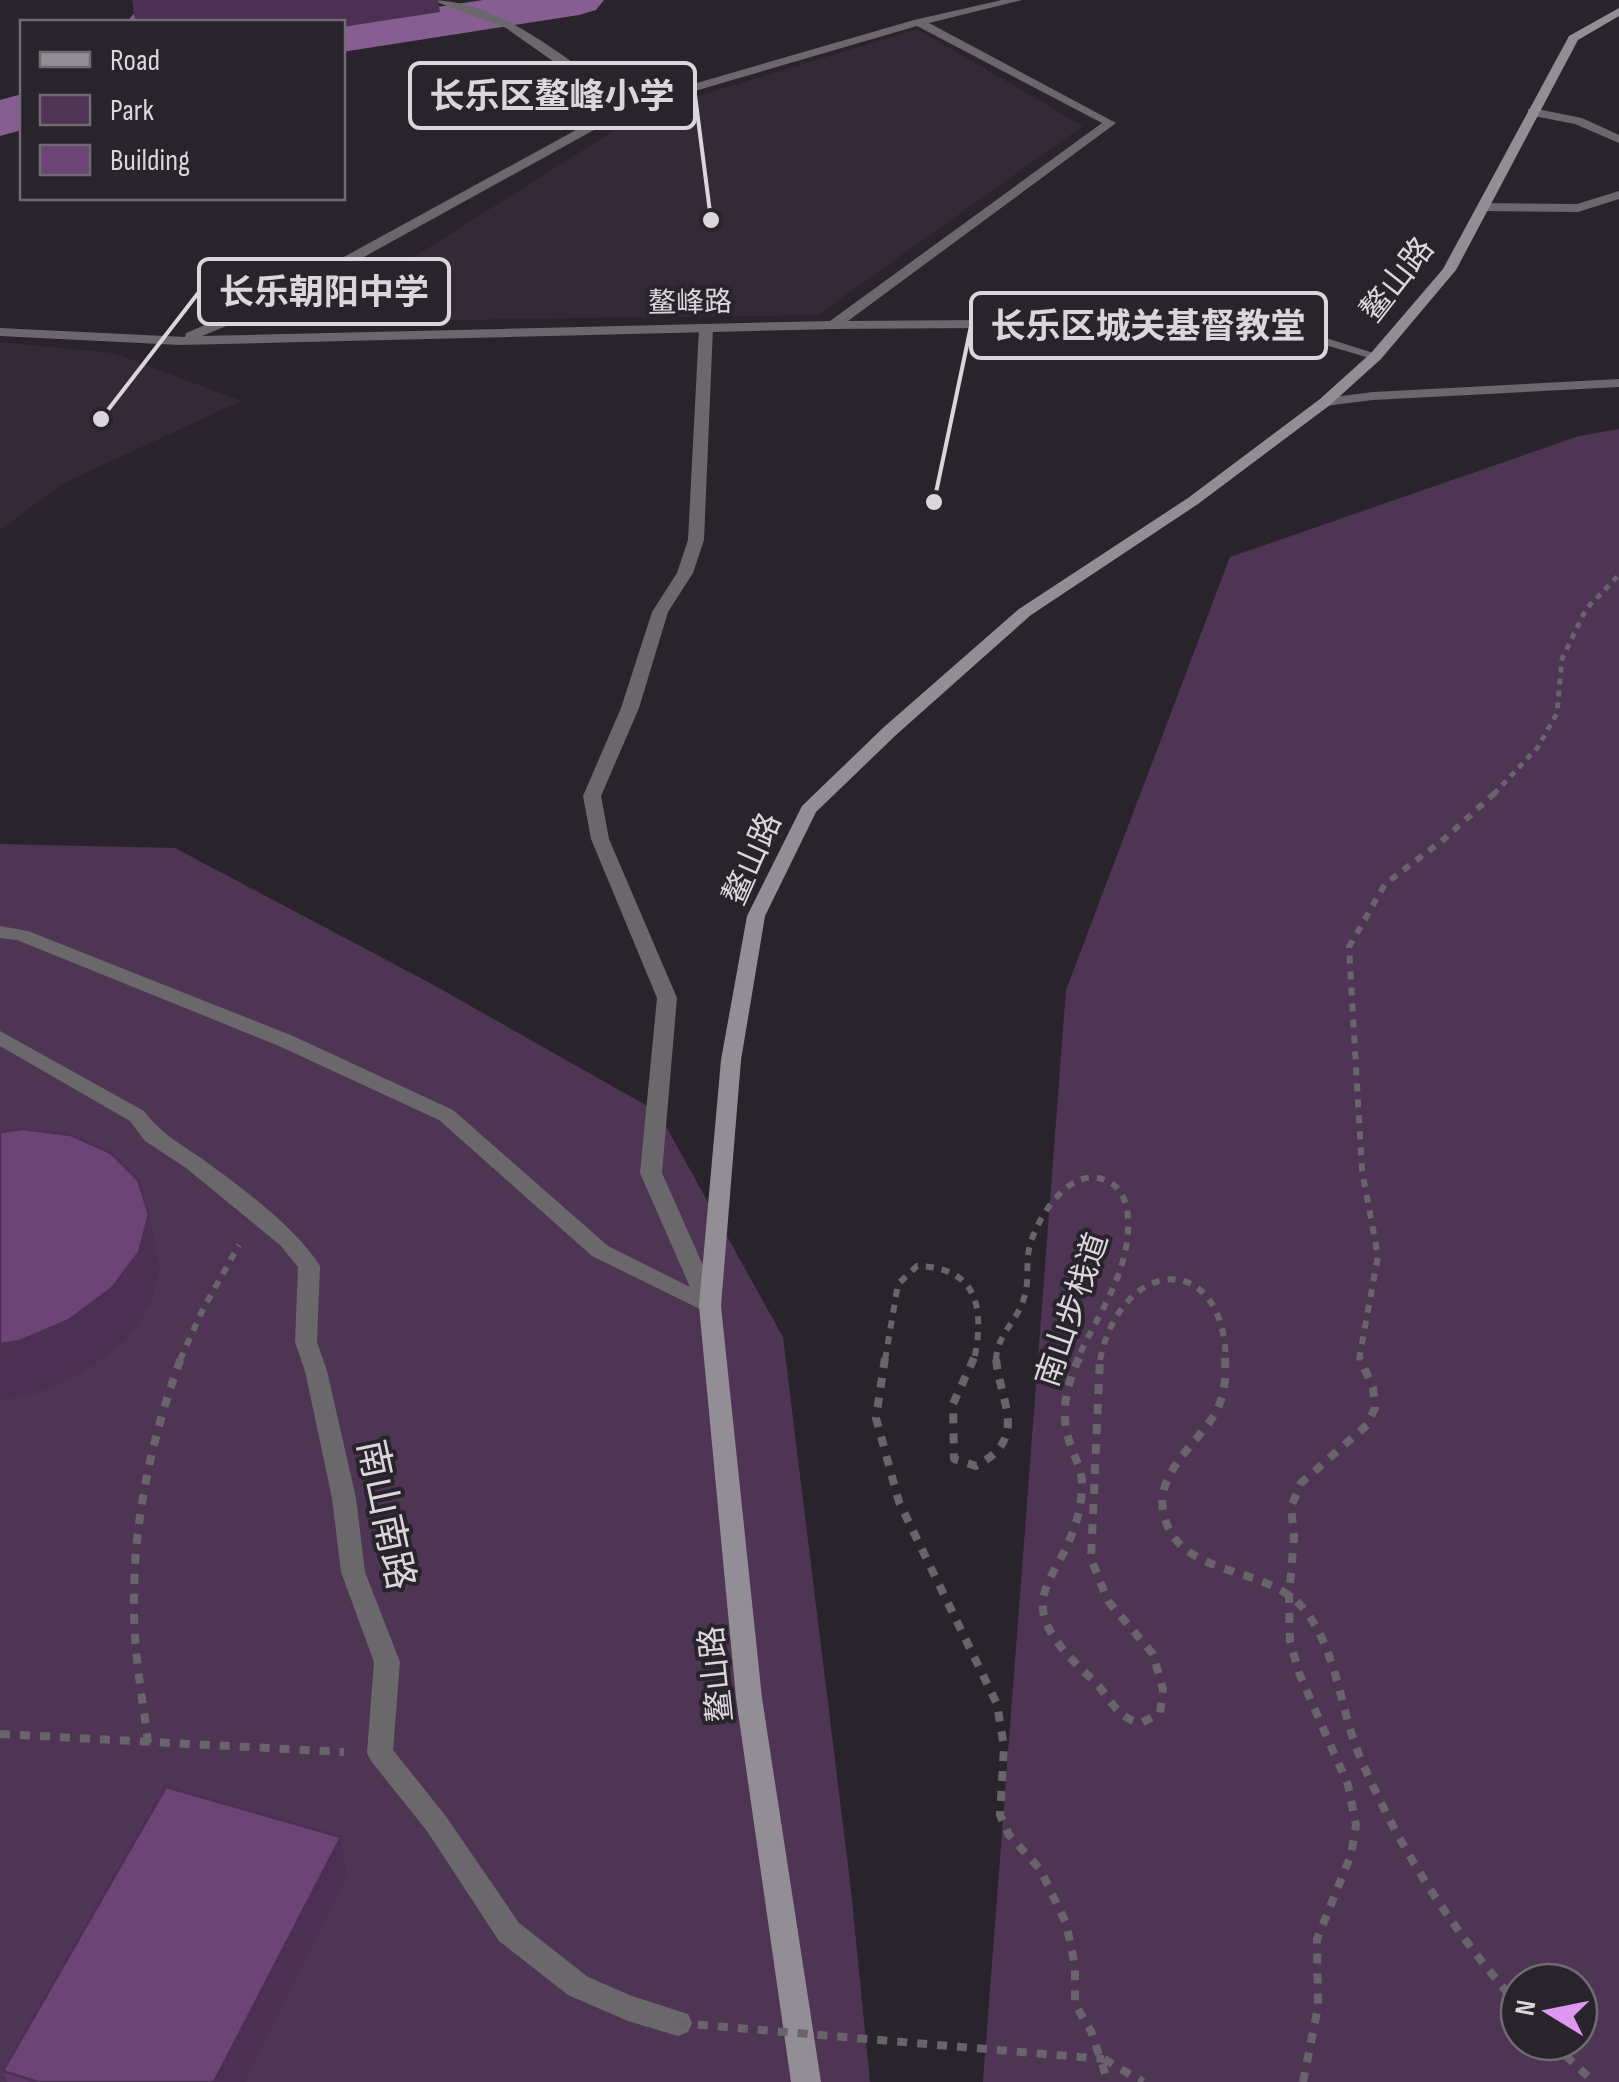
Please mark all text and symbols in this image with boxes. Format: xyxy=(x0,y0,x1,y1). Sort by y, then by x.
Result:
legend xyxy=(20,20,345,200)
text: Road xyxy=(110,43,160,79)
callout: 长乐区鳌峰小学 xyxy=(410,63,695,128)
text: 长乐区鳌峰小学 xyxy=(429,76,675,119)
text: Park xyxy=(110,93,154,129)
text: Building xyxy=(110,143,190,179)
street label: 鳌山路 xyxy=(1353,230,1443,330)
callout: 长乐朝阳中学 xyxy=(199,259,449,324)
text: 长乐朝阳中学 xyxy=(219,272,429,315)
street label: 鳌峰路 xyxy=(648,286,732,320)
callout: 长乐区城关基督教堂 xyxy=(971,293,1326,358)
text: 长乐区城关基督教堂 xyxy=(990,306,1306,349)
street label: 鳌山路 xyxy=(716,807,790,911)
street label: 南山步栈道 xyxy=(1029,1228,1117,1392)
street label: 南山南路 xyxy=(347,1436,423,1594)
street label: 鳌山路 xyxy=(693,1624,741,1724)
north arrow xyxy=(1499,1962,1599,2062)
text: N xyxy=(1508,1998,1543,2018)

